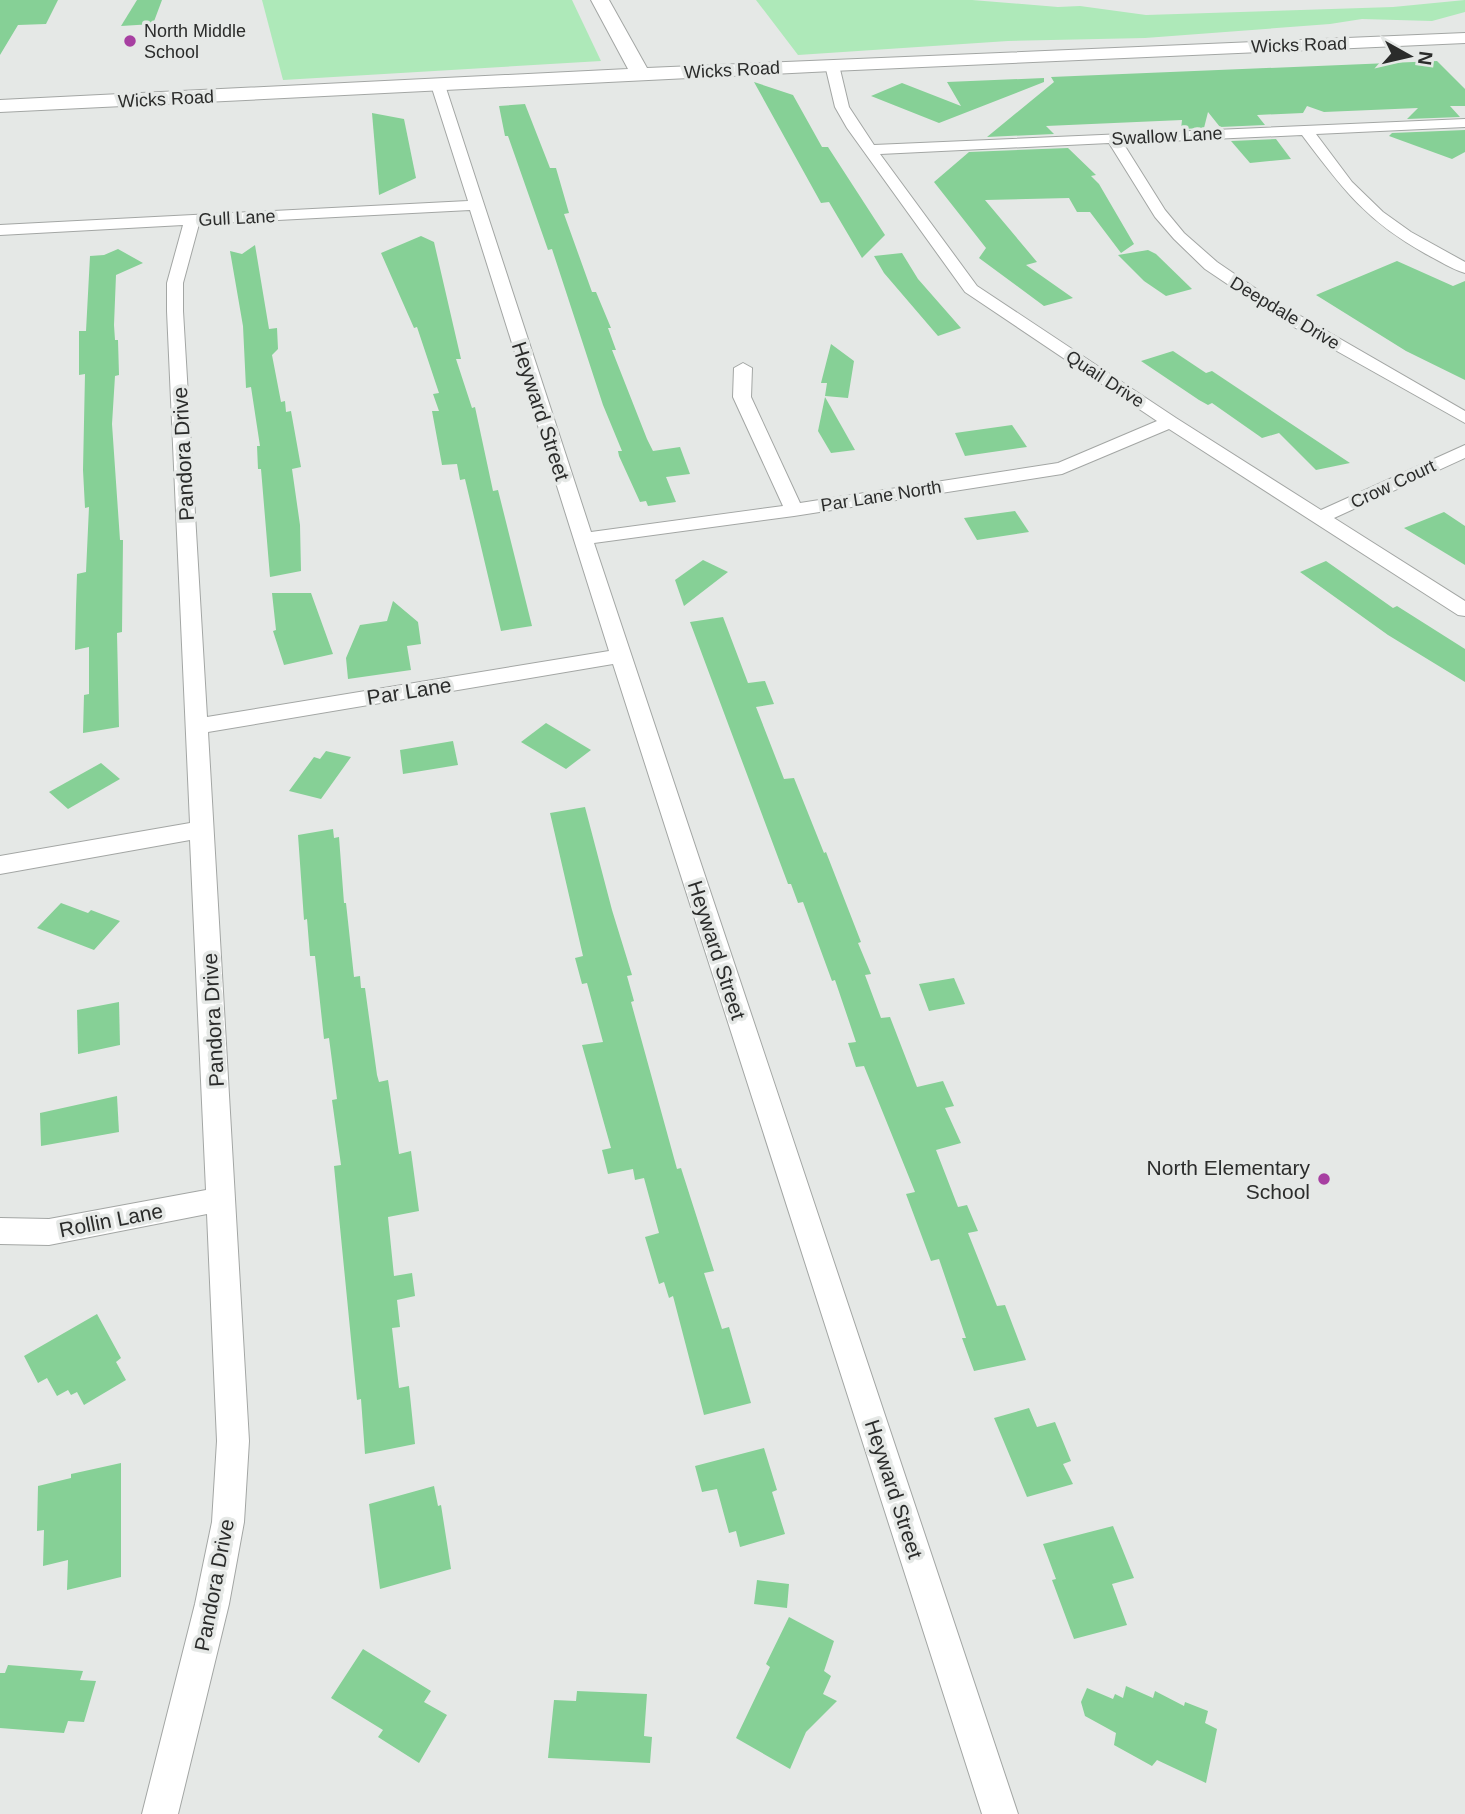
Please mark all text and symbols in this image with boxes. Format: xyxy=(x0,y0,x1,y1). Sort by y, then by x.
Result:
place label: North Middle School xyxy=(144,21,246,62)
north arrow xyxy=(1374,21,1444,91)
marker: North Middle School xyxy=(122,33,138,49)
street label: Wicks Road xyxy=(1251,33,1347,57)
text: N xyxy=(1414,50,1437,67)
street label: Wicks Road xyxy=(684,58,780,82)
street label: Wicks Road xyxy=(118,87,214,111)
street label: Swallow Lane xyxy=(1111,123,1223,149)
street label: Gull Lane xyxy=(198,206,276,230)
street label: Deepdale Drive xyxy=(1227,272,1343,354)
street label: Heyward Street xyxy=(508,339,574,484)
street label: Quail Drive xyxy=(1062,346,1148,412)
street label: Pandora Drive xyxy=(168,386,198,522)
street label: Crow Court xyxy=(1348,456,1438,512)
street label: Par Lane North xyxy=(819,477,943,515)
street label: Par Lane xyxy=(365,673,453,709)
street label: Heyward Street xyxy=(684,878,750,1023)
street label: Pandora Drive xyxy=(198,952,228,1088)
place label: North Elementary School xyxy=(1147,1156,1310,1203)
marker: North Elementary School xyxy=(1316,1171,1332,1187)
street label: Rollin Lane xyxy=(57,1199,165,1241)
street label: Heyward Street xyxy=(861,1417,927,1562)
street label: Pandora Drive xyxy=(190,1517,238,1653)

